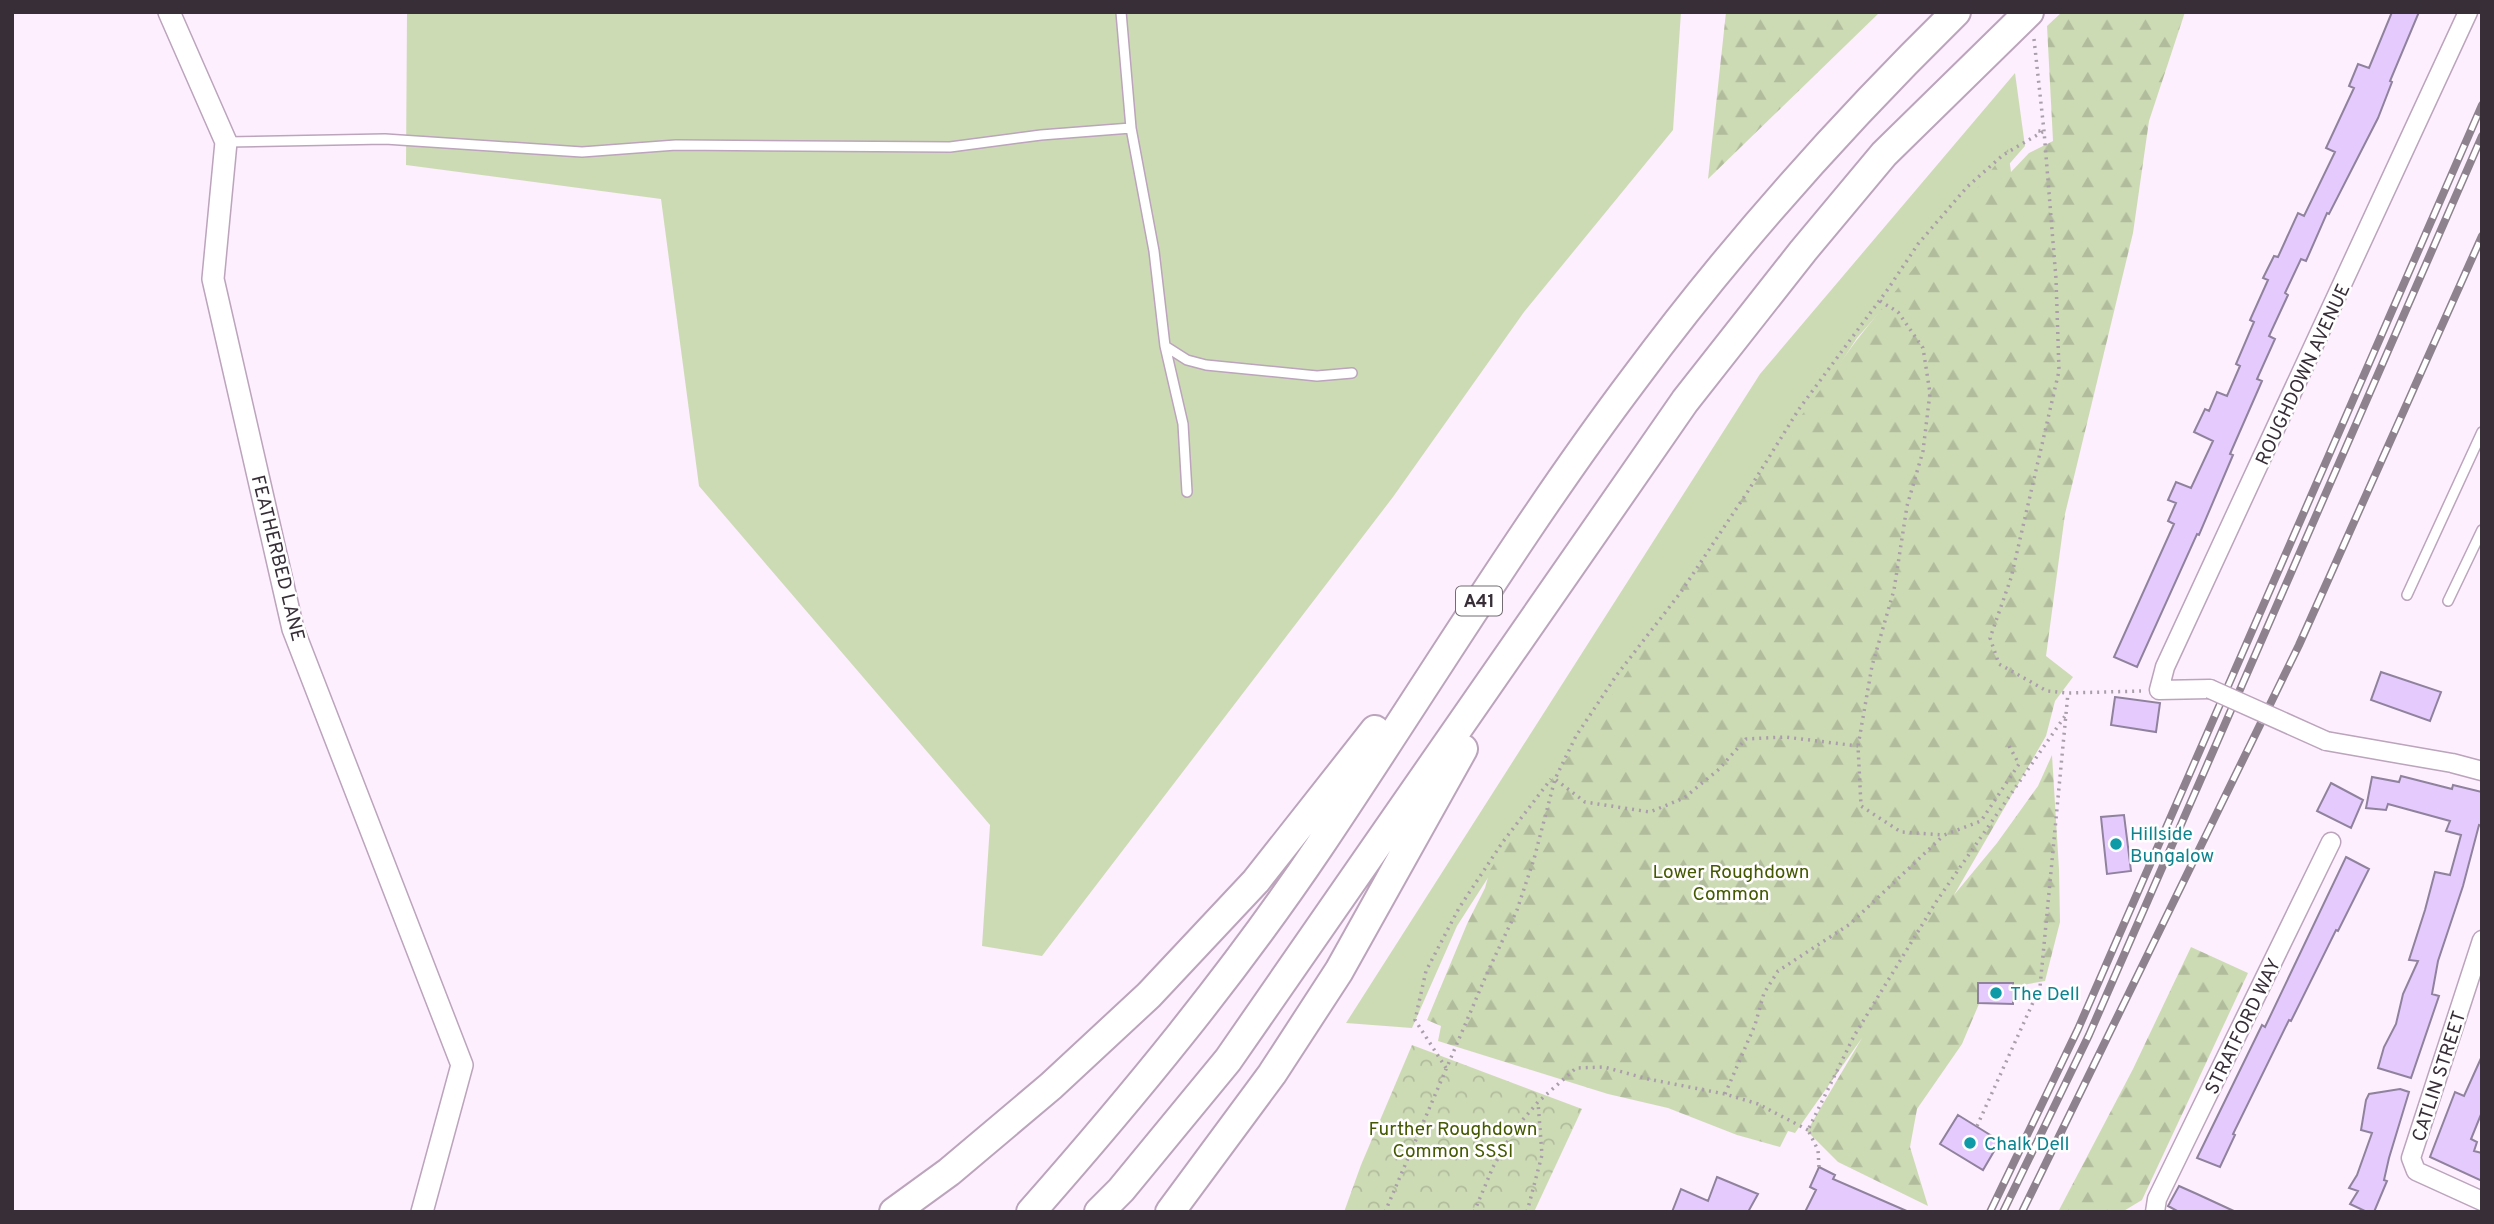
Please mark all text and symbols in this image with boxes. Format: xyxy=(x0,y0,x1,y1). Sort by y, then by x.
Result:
street label: ROUGHDOWN AVENUE xyxy=(2251,280,2356,469)
street label: FEATHERBED LANE xyxy=(245,473,309,644)
road number: A41 xyxy=(1456,586,1502,616)
place label: Hillside Bungalow xyxy=(2130,823,2214,869)
marker: Hillside Bungalow xyxy=(2108,836,2124,852)
park label: Lower Roughdown Common xyxy=(1652,861,1810,907)
street label: STRATFORD WAY xyxy=(2200,955,2287,1099)
place label: The Dell xyxy=(2010,983,2080,1007)
marker: The Dell xyxy=(1988,985,2004,1001)
street label: CATLIN STREET xyxy=(2408,1008,2472,1145)
park label: Further Roughdown Common SSSI xyxy=(1369,1118,1538,1164)
place label: Chalk Dell xyxy=(1984,1133,2070,1157)
marker: Chalk Dell xyxy=(1962,1135,1978,1151)

